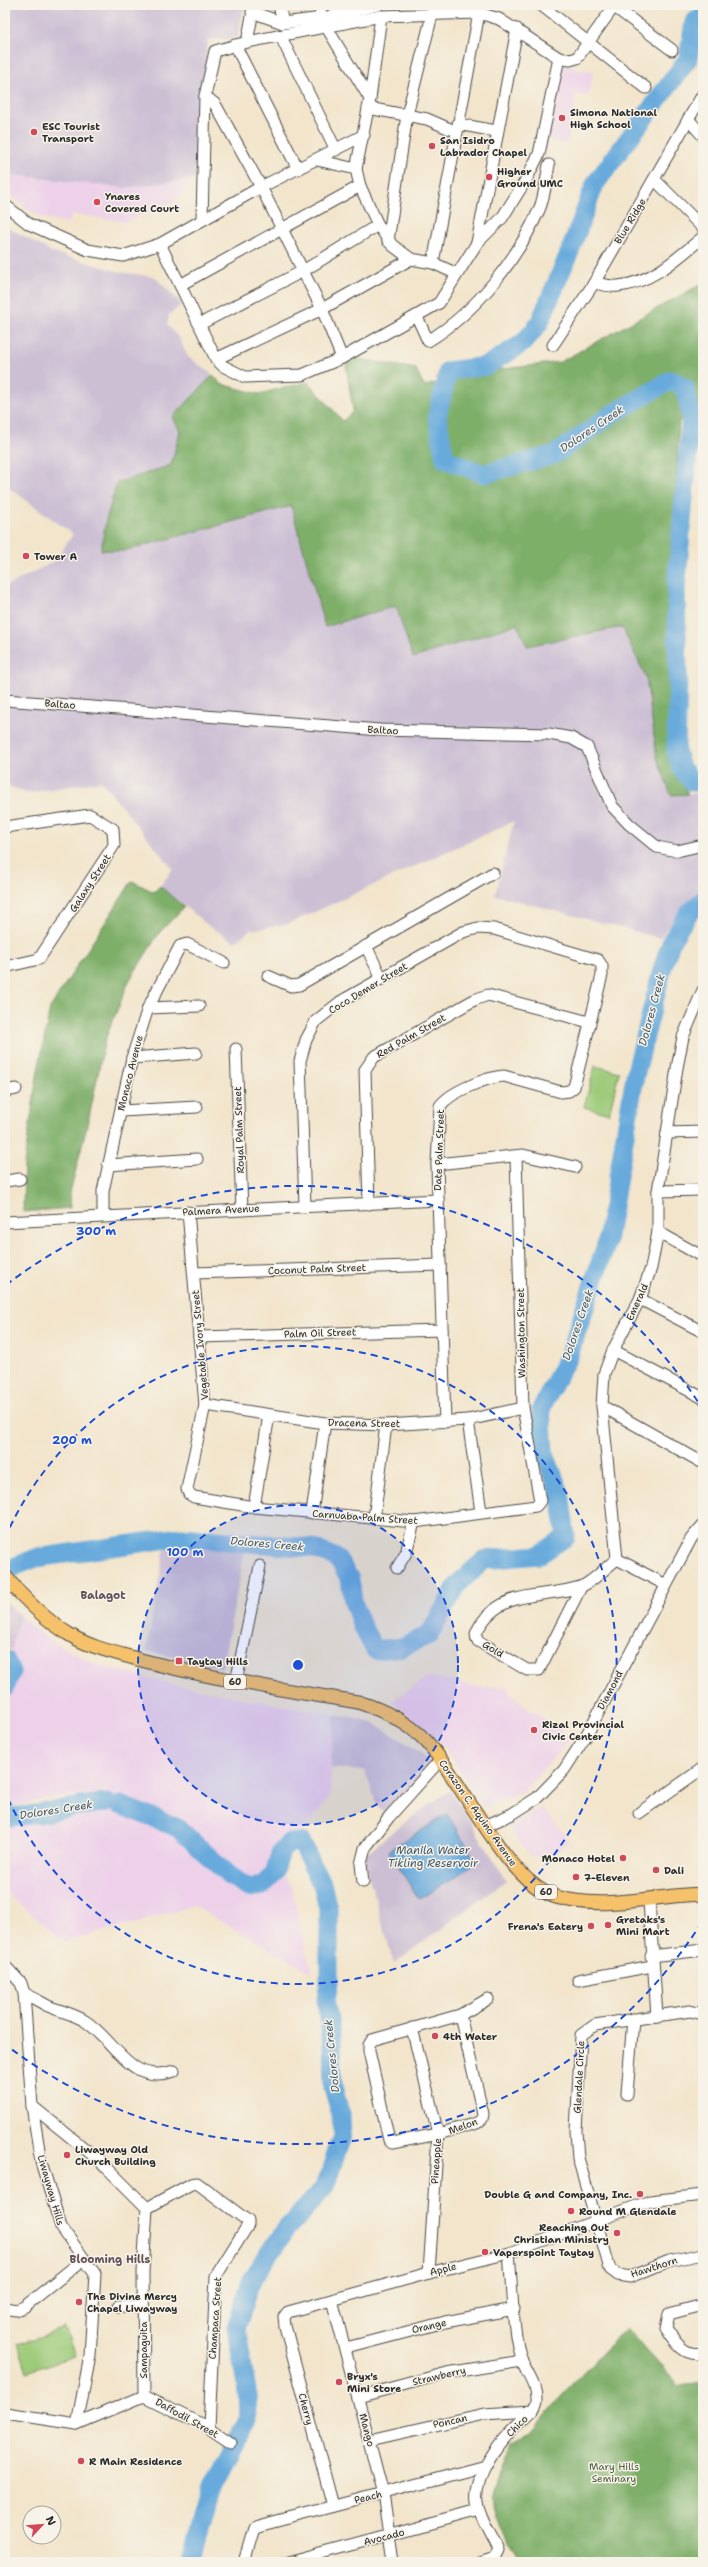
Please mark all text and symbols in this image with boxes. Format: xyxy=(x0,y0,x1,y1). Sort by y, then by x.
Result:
place label: Simona National High School xyxy=(570,106,658,131)
marker: Simona National High School xyxy=(557,113,567,123)
place label: ESC Tourist Transport xyxy=(42,120,100,145)
marker: ESC Tourist Transport xyxy=(29,127,39,137)
place label: San Isidro Labrador Chapel xyxy=(440,134,528,159)
marker: San Isidro Labrador Chapel xyxy=(427,141,437,151)
place label: Higher Ground UMC xyxy=(497,165,563,190)
marker: Higher Ground UMC xyxy=(484,172,494,182)
place label: Ynares Covered Court xyxy=(105,190,179,215)
street label: Blue Ridge xyxy=(611,195,649,246)
marker: Ynares Covered Court xyxy=(92,197,102,207)
water label: Dolores Creek xyxy=(557,402,627,456)
place label: Tower A xyxy=(34,550,77,563)
marker: Tower A xyxy=(21,551,31,561)
street label: Baltao xyxy=(44,696,76,712)
street label: Baltao xyxy=(367,723,399,737)
street label: Galaxy Street xyxy=(66,851,114,915)
street label: Coco Demer Street xyxy=(326,959,410,1017)
water label: Dolores Creek xyxy=(635,972,669,1048)
street label: Red Palm Street xyxy=(374,1011,448,1061)
street label: Monaco Avenue xyxy=(114,1034,146,1112)
street label: Royal Palm Street xyxy=(231,1086,247,1174)
street label: Date Palm Street xyxy=(431,1109,447,1191)
street label: Palmera Avenue xyxy=(182,1201,260,1219)
text: 300 m xyxy=(76,1223,116,1239)
street label: Coconut Palm Street xyxy=(268,1261,366,1277)
street label: Emerald xyxy=(623,1281,651,1323)
water label: Dolores Creek xyxy=(559,1287,597,1362)
street label: Washington Street xyxy=(514,1288,528,1378)
street label: Vegetable Ivory Street xyxy=(189,1289,211,1401)
street label: Palm Oil Street xyxy=(284,1325,356,1341)
street label: Dracena Street xyxy=(328,1416,400,1430)
text: 200 m xyxy=(52,1432,92,1448)
street label: Carnuaba Palm Street xyxy=(312,1507,418,1527)
water label: Dolores Creek xyxy=(230,1533,305,1555)
text: 100 m xyxy=(167,1544,204,1560)
district label: Balagot xyxy=(80,1588,126,1603)
street label: Gold xyxy=(480,1638,507,1661)
place label: Taytay Hills xyxy=(187,1655,248,1668)
marker: Taytay Hills xyxy=(174,1656,184,1666)
centre of rings xyxy=(291,1658,305,1672)
street label: Diamond xyxy=(594,1668,626,1712)
road number: 60 xyxy=(224,1675,246,1689)
place label: Rizal Provincial Civic Center xyxy=(542,1718,624,1743)
marker: Rizal Provincial Civic Center xyxy=(529,1725,539,1735)
street label: Corazon C. Aquino Avenue xyxy=(436,1757,520,1869)
water label: Dolores Creek xyxy=(18,1797,94,1823)
water label: Manila Water Tikling Reservoir xyxy=(388,1843,479,1871)
place label: Monaco Hotel xyxy=(542,1852,616,1865)
marker: Monaco Hotel xyxy=(618,1853,628,1863)
place label: Dali xyxy=(664,1864,684,1877)
marker: Dali xyxy=(651,1865,661,1875)
place label: 7-Eleven xyxy=(584,1871,630,1884)
marker: 7-Eleven xyxy=(571,1872,581,1882)
road number: 60 xyxy=(535,1885,557,1899)
place label: Gretaks's Mini Mart xyxy=(616,1913,670,1938)
place label: Frena's Eatery xyxy=(508,1920,583,1933)
marker: Gretaks's Mini Mart xyxy=(603,1920,613,1930)
marker: Frena's Eatery xyxy=(586,1921,596,1931)
water label: Dolores Creek xyxy=(321,2018,343,2094)
place label: 4th Water xyxy=(443,2030,498,2043)
marker: 4th Water xyxy=(430,2031,440,2041)
street label: Glendale Circle xyxy=(571,2040,587,2114)
street label: Melon xyxy=(447,2115,479,2137)
street label: Pineapple xyxy=(428,2137,444,2184)
place label: Liwayway Old Church Building xyxy=(75,2143,156,2168)
marker: Liwayway Old Church Building xyxy=(62,2150,72,2160)
street label: Liwayway Hills xyxy=(35,2153,67,2227)
place label: Double G and Company, Inc. xyxy=(484,2188,632,2201)
marker: Double G and Company, Inc. xyxy=(635,2189,645,2199)
place label: Round M Glendale xyxy=(579,2205,677,2218)
marker: Round M Glendale xyxy=(566,2206,576,2216)
place label: Reaching Out Christian Ministry xyxy=(514,2221,609,2246)
marker: Reaching Out Christian Ministry xyxy=(612,2228,622,2238)
place label: Vaperspoint Taytay xyxy=(493,2246,594,2259)
marker: Vaperspoint Taytay xyxy=(480,2247,490,2257)
district label: Blooming Hills xyxy=(70,2252,151,2267)
street label: Hawthorn xyxy=(629,2253,679,2281)
street label: Apple xyxy=(428,2259,458,2279)
street label: Champaca Street xyxy=(206,2276,224,2360)
place label: The Divine Mercy Chapel Liwayway xyxy=(87,2290,177,2315)
marker: The Divine Mercy Chapel Liwayway xyxy=(74,2297,84,2307)
street label: Orange xyxy=(410,2316,448,2336)
street label: Sampaguita xyxy=(137,2321,150,2378)
street label: Strawberry xyxy=(411,2363,467,2388)
place label: Bryx's Mini Store xyxy=(347,2370,401,2395)
marker: Bryx's Mini Store xyxy=(334,2377,344,2387)
street label: Cherry xyxy=(296,2392,317,2426)
street label: Daffodil Street xyxy=(153,2395,221,2441)
street label: Poncan xyxy=(432,2411,468,2431)
street label: Mango xyxy=(356,2412,378,2448)
street label: Chico xyxy=(503,2412,531,2440)
place label: R Main Residence xyxy=(89,2455,182,2468)
marker: R Main Residence xyxy=(76,2456,86,2466)
park label: Mary Hills Seminary xyxy=(589,2460,639,2485)
street label: Peach xyxy=(353,2487,383,2507)
north arrow xyxy=(22,2505,62,2545)
text: N xyxy=(42,2514,59,2528)
street label: Avocado xyxy=(362,2525,406,2549)

